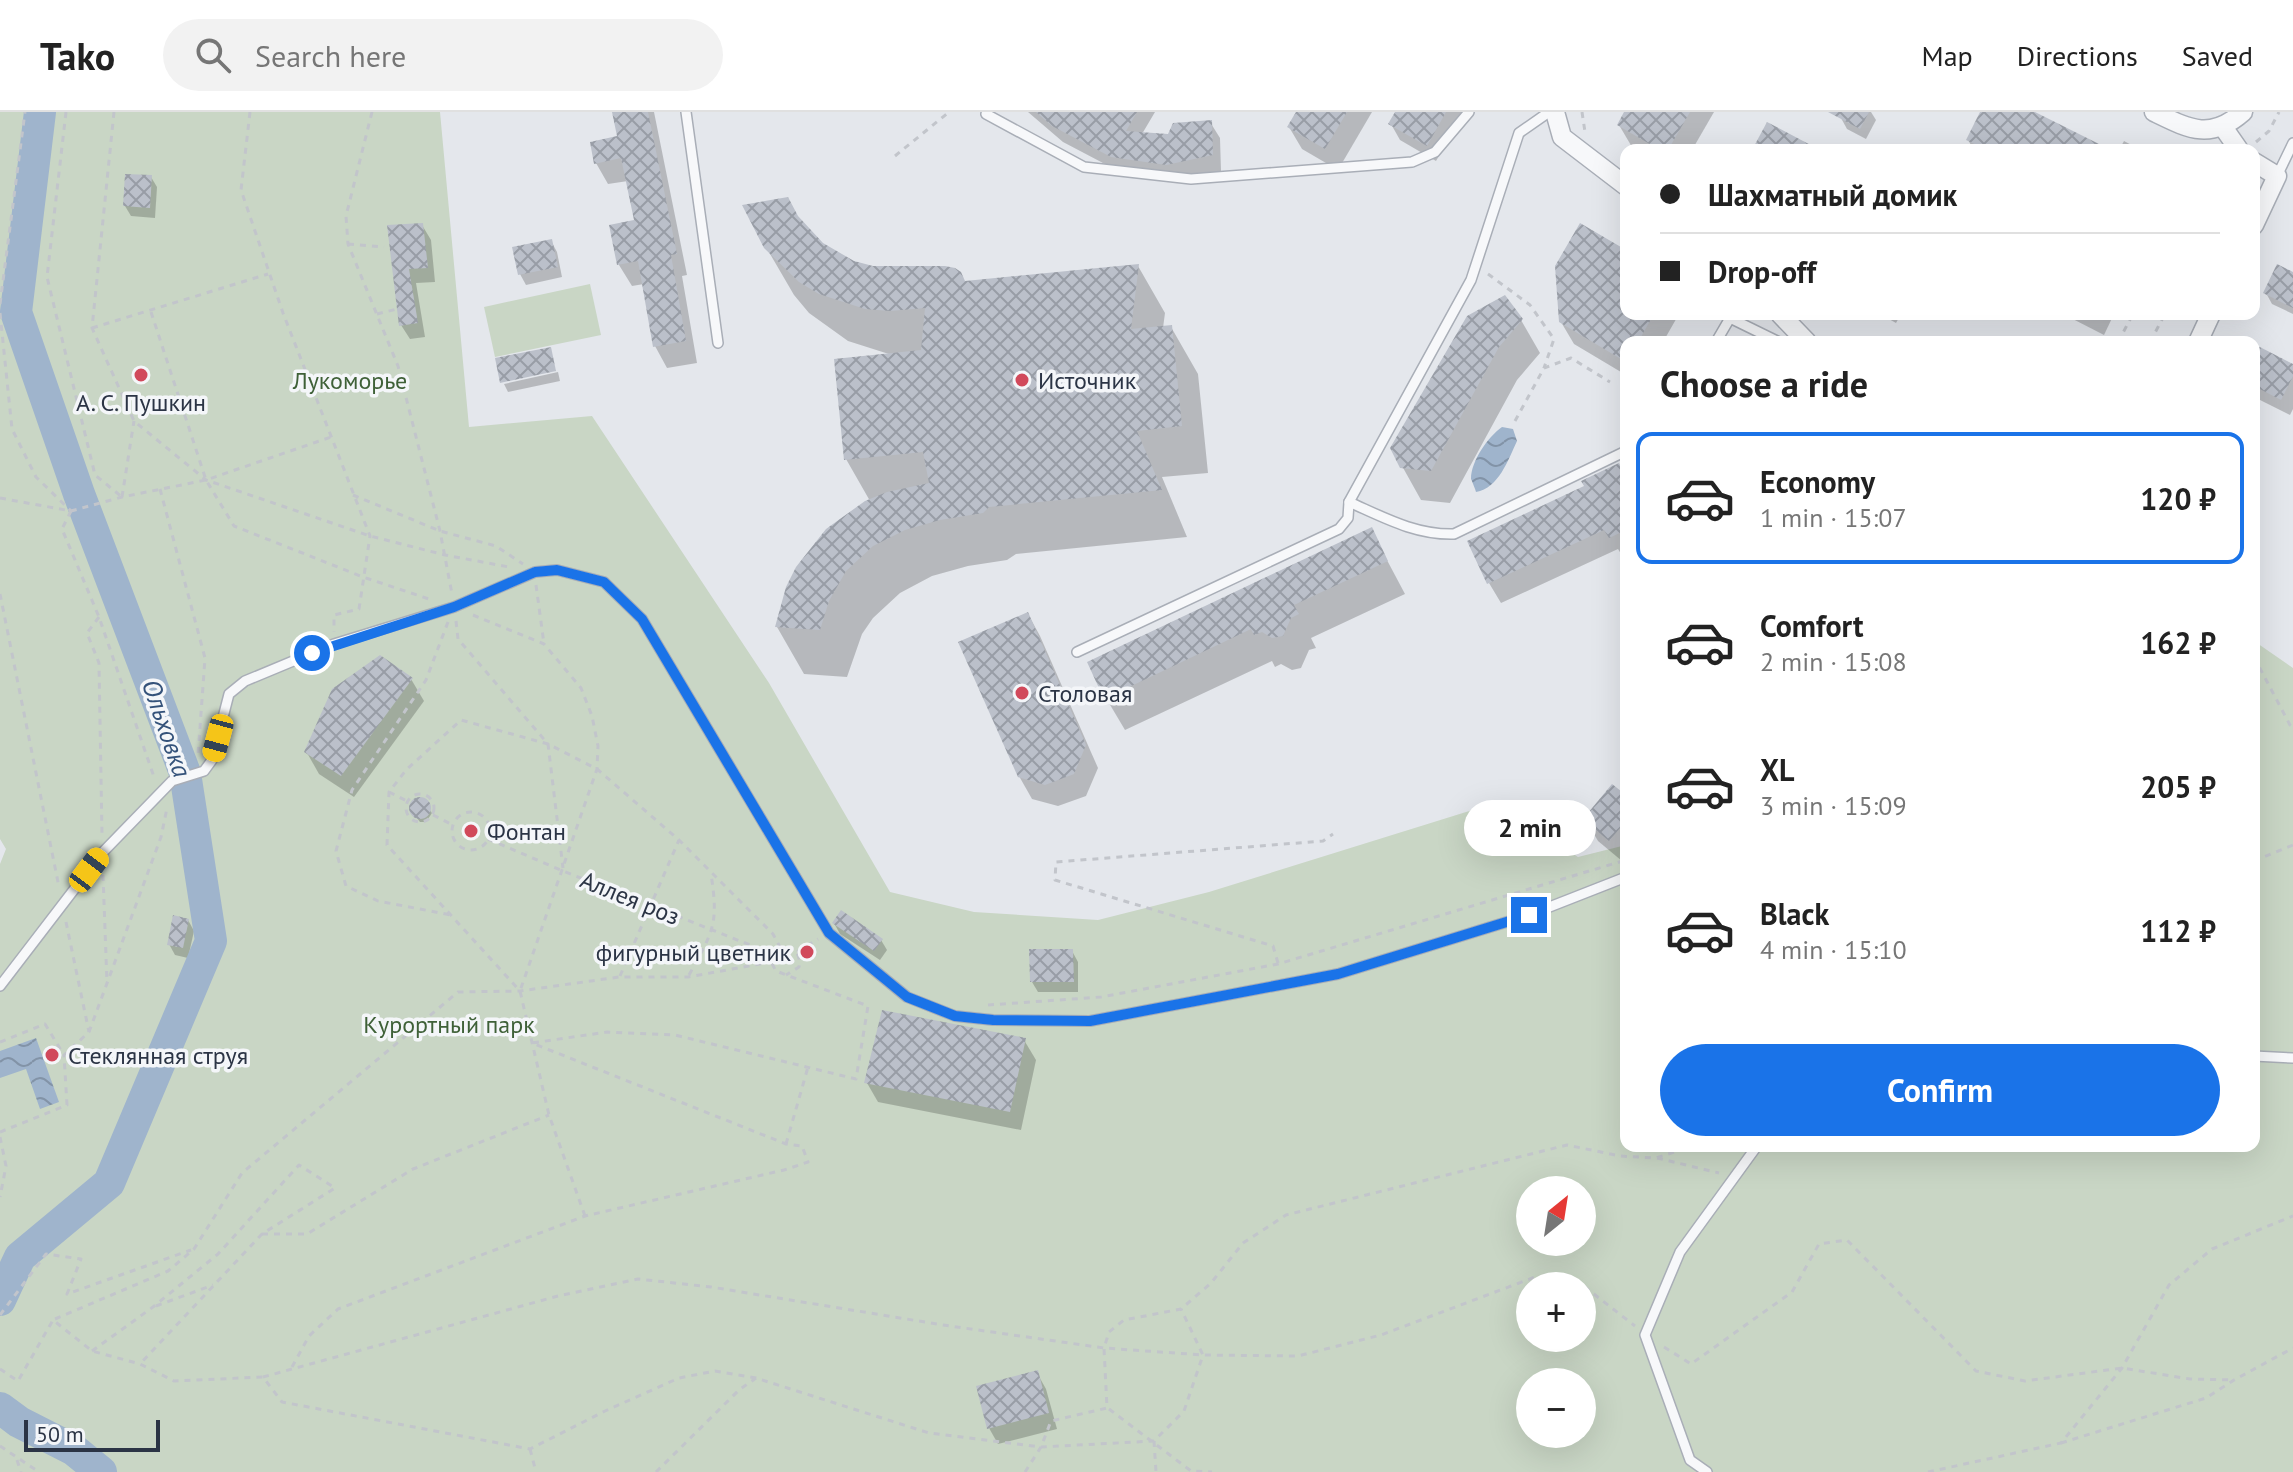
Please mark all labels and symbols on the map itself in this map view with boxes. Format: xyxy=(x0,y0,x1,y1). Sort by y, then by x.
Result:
park label: Лукоморье xyxy=(292,365,407,396)
place label: Источник xyxy=(1038,365,1137,396)
marker: А. С. Пушкин xyxy=(132,366,150,384)
marker: Источник xyxy=(1013,371,1031,389)
place label: А. С. Пушкин xyxy=(76,387,206,418)
route start xyxy=(294,635,330,671)
water label: Ольховка xyxy=(135,675,199,782)
place label: Столовая xyxy=(1038,678,1132,709)
marker: Столовая xyxy=(1013,684,1031,702)
car xyxy=(200,712,236,764)
callout: 2 min xyxy=(1463,799,1595,855)
place label: Фонтан xyxy=(487,816,566,847)
marker: Фонтан xyxy=(462,822,480,840)
car xyxy=(65,844,113,896)
street label: Аллея роз xyxy=(576,864,684,932)
route end xyxy=(1511,897,1547,933)
place label: фигурный цветник xyxy=(596,937,792,968)
marker: фигурный цветник xyxy=(798,943,816,961)
park label: Курортный парк xyxy=(363,1009,535,1040)
place label: Стеклянная струя xyxy=(68,1040,248,1071)
marker: Стеклянная струя xyxy=(43,1046,61,1064)
north arrow xyxy=(1516,1176,1596,1256)
scale bar xyxy=(24,1416,160,1452)

